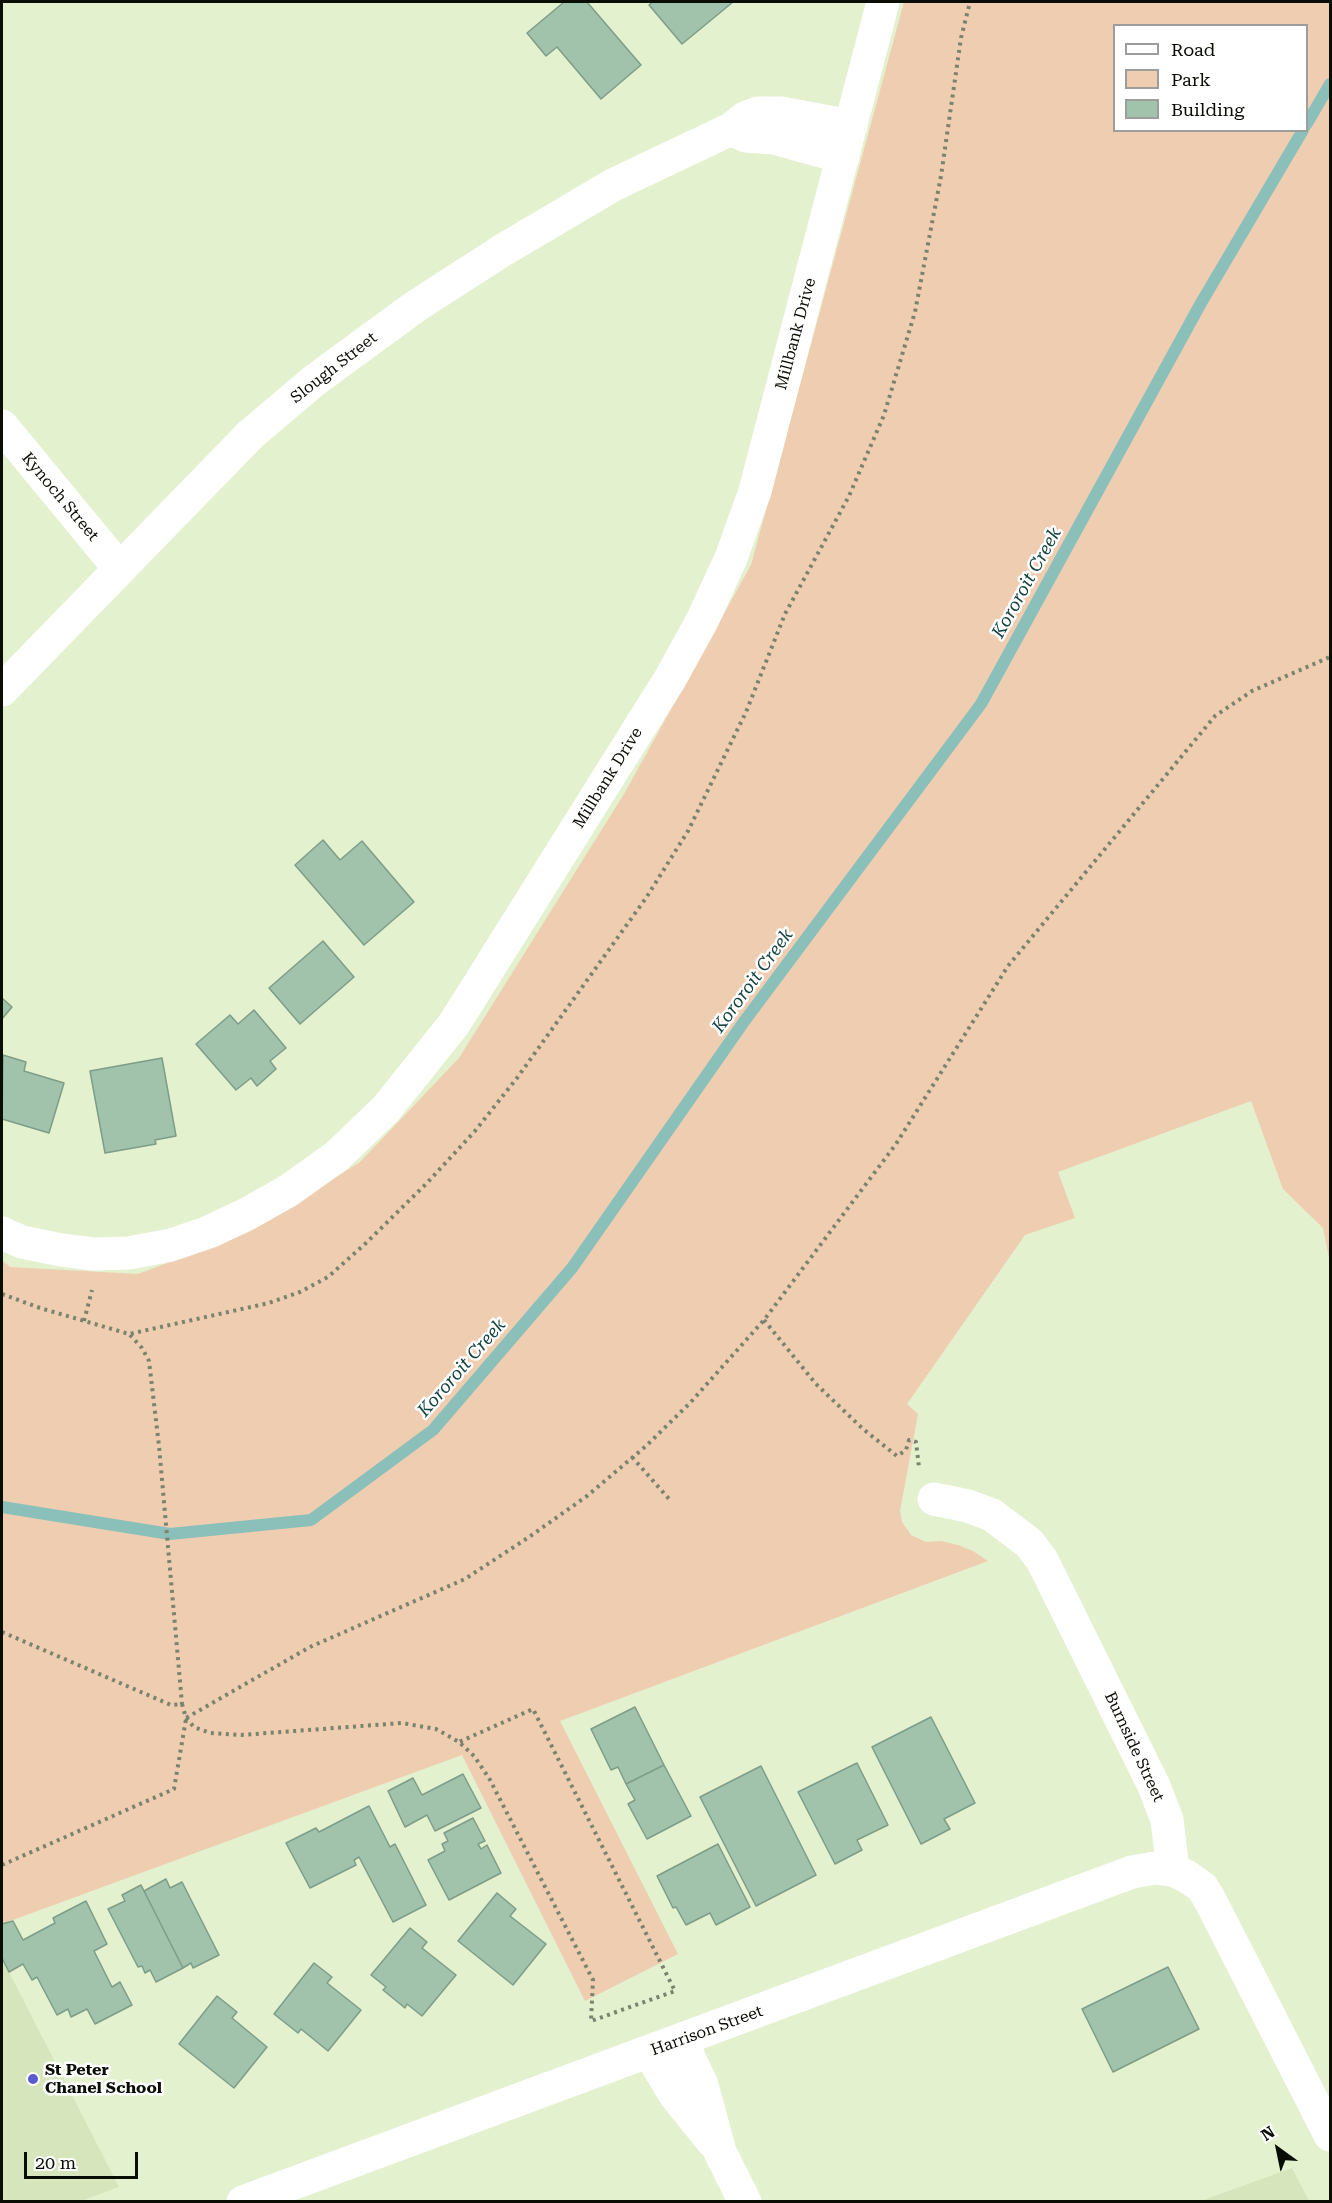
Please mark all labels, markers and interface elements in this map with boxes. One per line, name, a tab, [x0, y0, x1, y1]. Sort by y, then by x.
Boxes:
legend	[1113, 24, 1308, 132]
text: Road	[1171, 39, 1215, 60]
text: Park	[1171, 69, 1211, 90]
text: Building	[1171, 99, 1245, 120]
street label: Millbank Drive	[772, 276, 820, 392]
street label: Slough Street	[287, 328, 381, 408]
street label: Kynoch Street	[17, 449, 103, 545]
water label: Kororoit Creek	[988, 524, 1066, 642]
street label: Millbank Drive	[569, 724, 647, 832]
water label: Kororoit Creek	[708, 925, 798, 1037]
water label: Kororoit Creek	[414, 1315, 510, 1421]
street label: Burnside Street	[1100, 1689, 1168, 1805]
street label: Harrison Street	[648, 2002, 766, 2060]
place label: St Peter Chanel School	[45, 2060, 162, 2098]
marker: St Peter Chanel School	[26, 2072, 40, 2086]
north arrow	[1248, 2119, 1308, 2179]
text: N	[1258, 2122, 1278, 2145]
scale bar	[27, 2140, 141, 2178]
text: 20 m	[35, 2152, 76, 2173]

